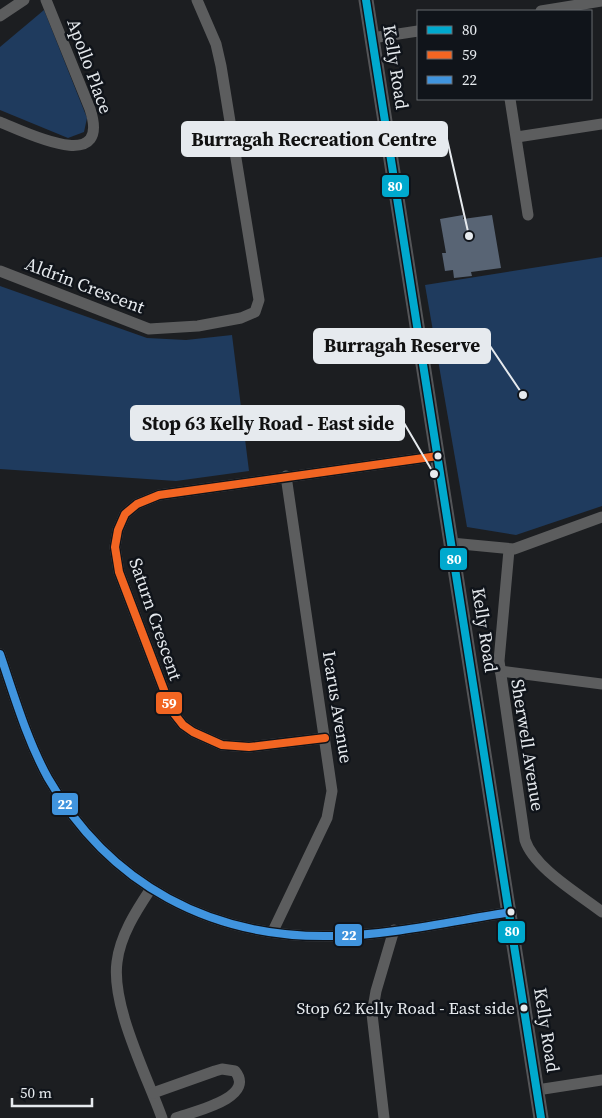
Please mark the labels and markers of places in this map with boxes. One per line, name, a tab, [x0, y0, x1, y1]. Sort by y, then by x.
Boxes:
callout: Burragah Recreation Centre	[182, 122, 447, 156]
callout: Burragah Reserve	[314, 329, 490, 363]
callout: Stop 63 Kelly Road - East side	[131, 406, 404, 440]
unlabelled marker	[433, 451, 443, 461]
unlabelled marker	[506, 907, 516, 917]
place label: Stop 62 Kelly Road - East side	[297, 996, 515, 1020]
marker: Stop 62 Kelly Road - East side	[519, 1003, 529, 1013]

